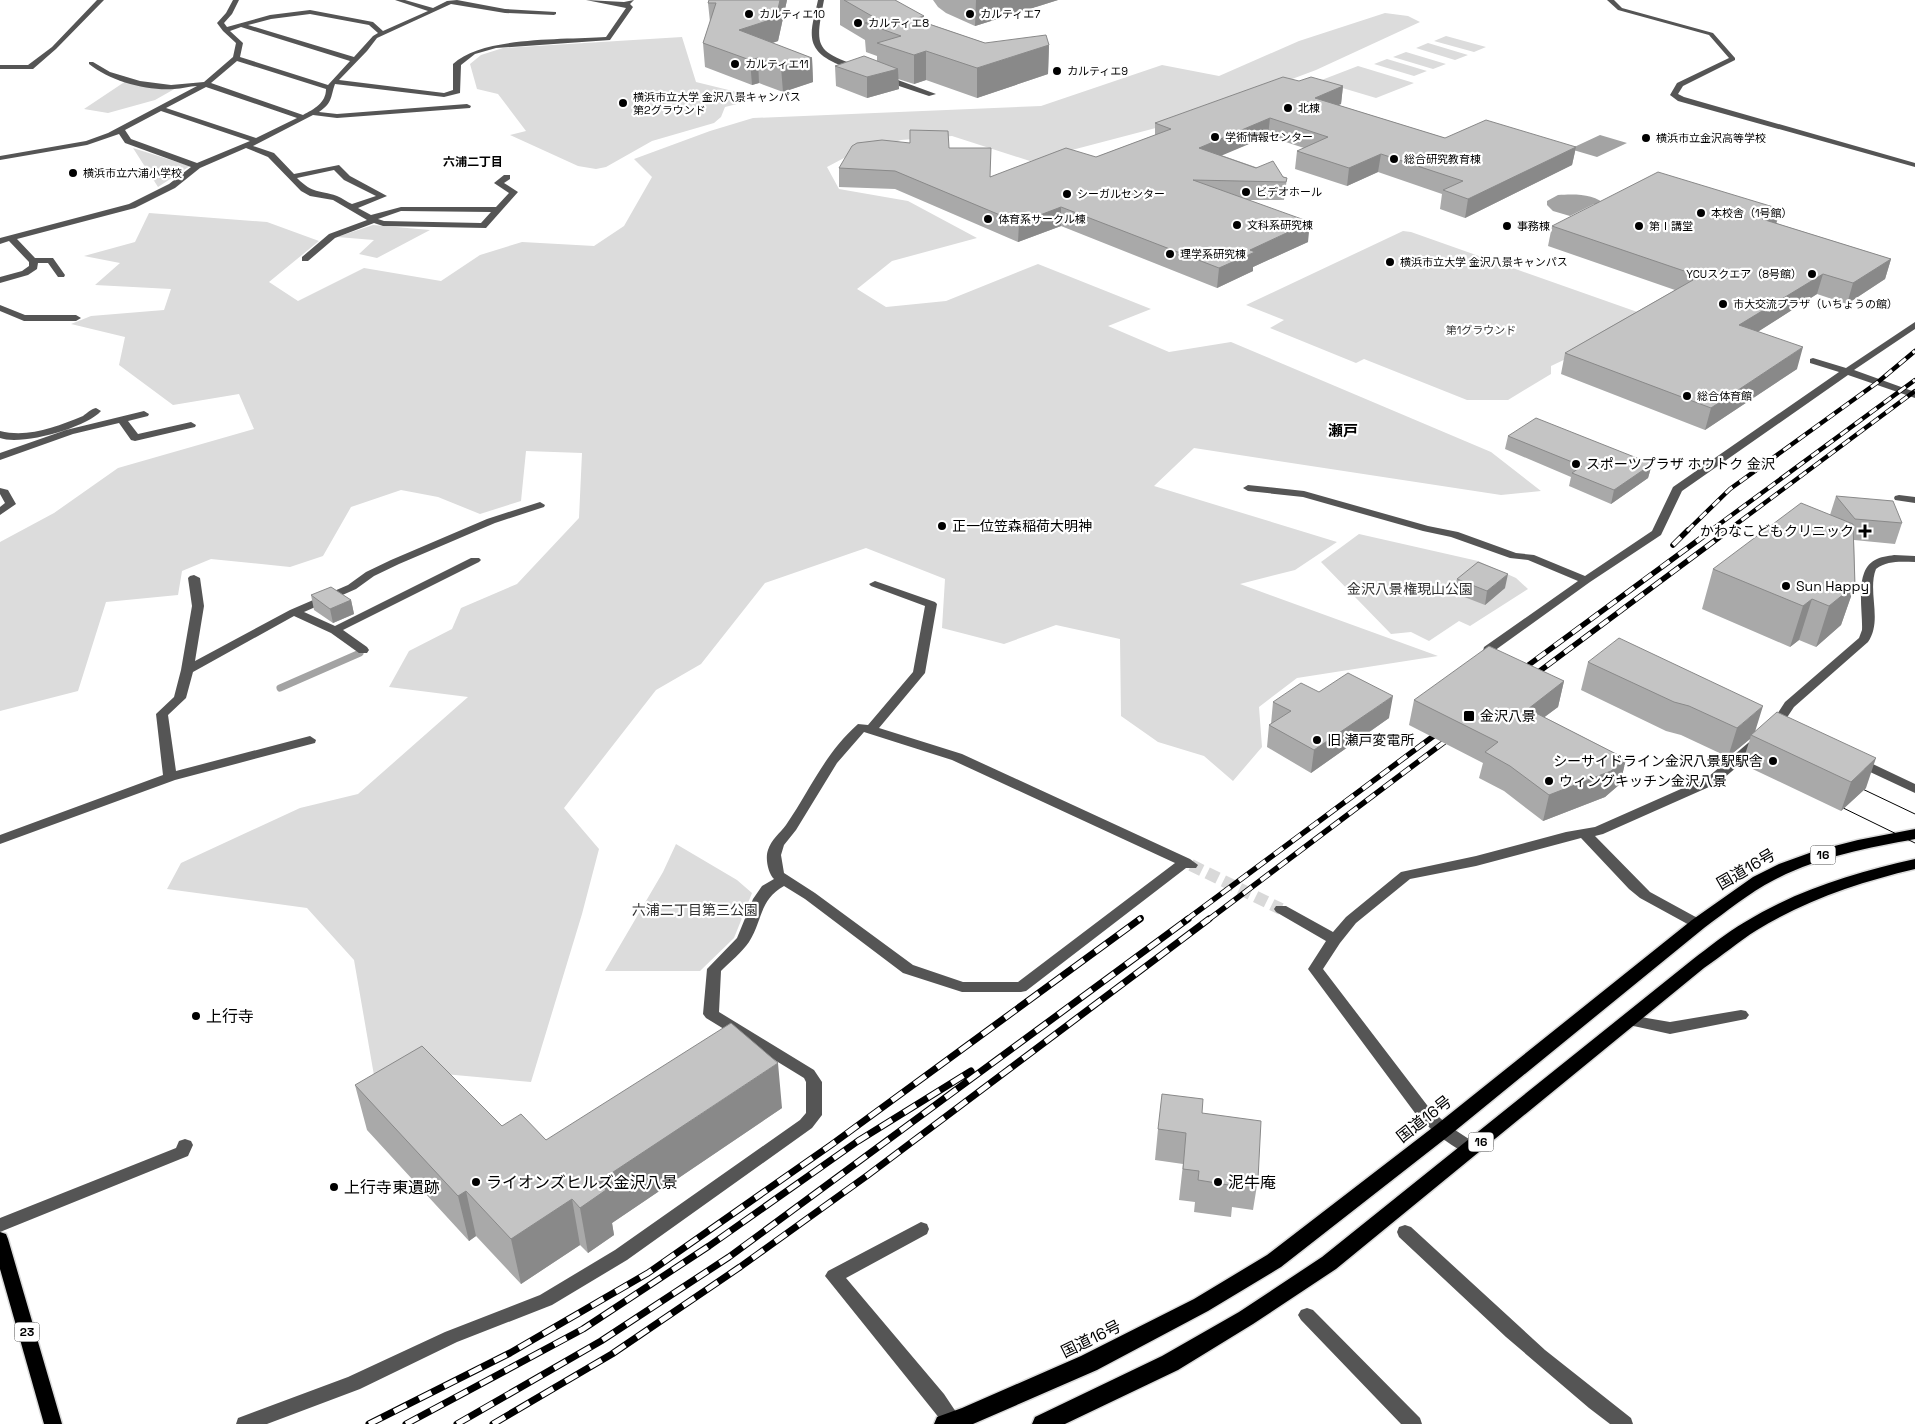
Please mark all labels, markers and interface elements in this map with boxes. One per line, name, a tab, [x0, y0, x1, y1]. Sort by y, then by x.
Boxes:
place label: カルティエ10	[759, 7, 825, 21]
place label: カルティエ7	[980, 7, 1041, 21]
marker: カルティエ10	[743, 8, 755, 20]
marker: カルティエ7	[964, 8, 976, 20]
place label: カルティエ8	[868, 16, 929, 30]
marker: カルティエ8	[852, 17, 864, 29]
place label: カルティエ11	[745, 57, 809, 71]
marker: カルティエ11	[729, 58, 741, 70]
place label: カルティエ9	[1067, 64, 1128, 78]
marker: カルティエ9	[1051, 65, 1063, 77]
place label: 横浜市立大学 金沢八景キャンパス 第2グラウンド	[633, 90, 801, 117]
marker: 横浜市立大学 金沢八景キャンパス 第2グラウンド	[617, 97, 629, 109]
place label: 北棟	[1298, 101, 1320, 115]
marker: 北棟	[1282, 102, 1294, 114]
place label: 学術情報センター	[1225, 130, 1313, 144]
marker: 学術情報センター	[1209, 131, 1221, 143]
place label: 横浜市立金沢高等学校	[1656, 131, 1766, 145]
marker: 横浜市立金沢高等学校	[1640, 132, 1652, 144]
place label: 総合研究教育棟	[1404, 152, 1481, 166]
marker: 総合研究教育棟	[1388, 153, 1400, 165]
district label: 六浦二丁目	[443, 154, 503, 170]
place label: 横浜市立六浦小学校	[83, 166, 182, 180]
marker: 横浜市立六浦小学校	[67, 167, 79, 179]
place label: ビデオホール	[1256, 185, 1322, 199]
marker: ビデオホール	[1240, 186, 1252, 198]
place label: シーガルセンター	[1077, 187, 1165, 201]
marker: シーガルセンター	[1061, 188, 1073, 200]
place label: 本校舎（1号館）	[1711, 206, 1793, 220]
marker: 本校舎（1号館）	[1695, 207, 1707, 219]
place label: 体育系サークル棟	[998, 212, 1086, 226]
marker: 体育系サークル棟	[982, 213, 994, 225]
place label: 文科系研究棟	[1247, 218, 1313, 232]
marker: 文科系研究棟	[1231, 219, 1243, 231]
place label: 事務棟	[1517, 219, 1550, 233]
place label: 第Ⅰ講堂	[1649, 219, 1693, 233]
marker: 事務棟	[1501, 220, 1513, 232]
marker: 第Ⅰ講堂	[1633, 220, 1645, 232]
place label: 理学系研究棟	[1180, 247, 1246, 261]
marker: 理学系研究棟	[1164, 248, 1176, 260]
place label: 横浜市立大学 金沢八景キャンパス	[1400, 255, 1568, 269]
marker: 横浜市立大学 金沢八景キャンパス	[1384, 256, 1396, 268]
place label: YCUスクエア（8号館）	[1686, 267, 1802, 281]
marker: YCUスクエア（8号館）	[1806, 268, 1818, 280]
place label: 市大交流プラザ（いちょうの館）	[1733, 297, 1898, 311]
marker: 市大交流プラザ（いちょうの館）	[1717, 298, 1729, 310]
park label: 第1グラウンド	[1446, 323, 1516, 337]
place label: 総合体育館	[1697, 389, 1752, 403]
marker: 総合体育館	[1681, 390, 1693, 402]
district label: 瀬戸	[1328, 421, 1358, 440]
place label: スポーツプラザ ホウトク 金沢	[1586, 455, 1775, 473]
marker: スポーツプラザ ホウトク 金沢	[1570, 458, 1582, 470]
place label: 正一位笠森稲荷大明神	[952, 517, 1092, 535]
marker: 正一位笠森稲荷大明神	[936, 520, 948, 532]
place label: かわなこどもクリニック	[1700, 522, 1854, 540]
marker: かわなこどもクリニック	[1858, 524, 1872, 538]
place label: Sun Happy	[1796, 577, 1869, 595]
park label: 金沢八景権現山公園	[1347, 580, 1473, 598]
marker: Sun Happy	[1780, 580, 1792, 592]
place label: 金沢八景	[1480, 707, 1536, 725]
marker: 金沢八景	[1462, 709, 1476, 723]
place label: 旧 瀬戸変電所	[1327, 731, 1415, 749]
marker: 旧 瀬戸変電所	[1311, 734, 1323, 746]
place label: シーサイドライン金沢八景駅駅舎	[1553, 752, 1763, 770]
marker: シーサイドライン金沢八景駅駅舎	[1767, 755, 1779, 767]
place label: ウィングキッチン金沢八景	[1559, 772, 1727, 790]
marker: ウィングキッチン金沢八景	[1543, 775, 1555, 787]
street label: 国道16号	[1713, 844, 1779, 894]
road number: 16	[1810, 846, 1836, 864]
park label: 六浦二丁目第三公園	[632, 901, 758, 919]
place label: 上行寺	[206, 1006, 254, 1027]
marker: 上行寺	[190, 1010, 202, 1022]
street label: 国道16号	[1392, 1091, 1456, 1147]
road number: 16	[1468, 1132, 1494, 1152]
place label: ライオンズヒルズ金沢八景	[486, 1172, 678, 1193]
place label: 泥牛庵	[1228, 1172, 1276, 1193]
marker: ライオンズヒルズ金沢八景	[470, 1176, 482, 1188]
marker: 泥牛庵	[1212, 1176, 1224, 1188]
place label: 上行寺東遺跡	[344, 1177, 440, 1198]
marker: 上行寺東遺跡	[328, 1181, 340, 1193]
street label: 国道16号	[1057, 1315, 1125, 1363]
road number: 23	[15, 1322, 40, 1341]

